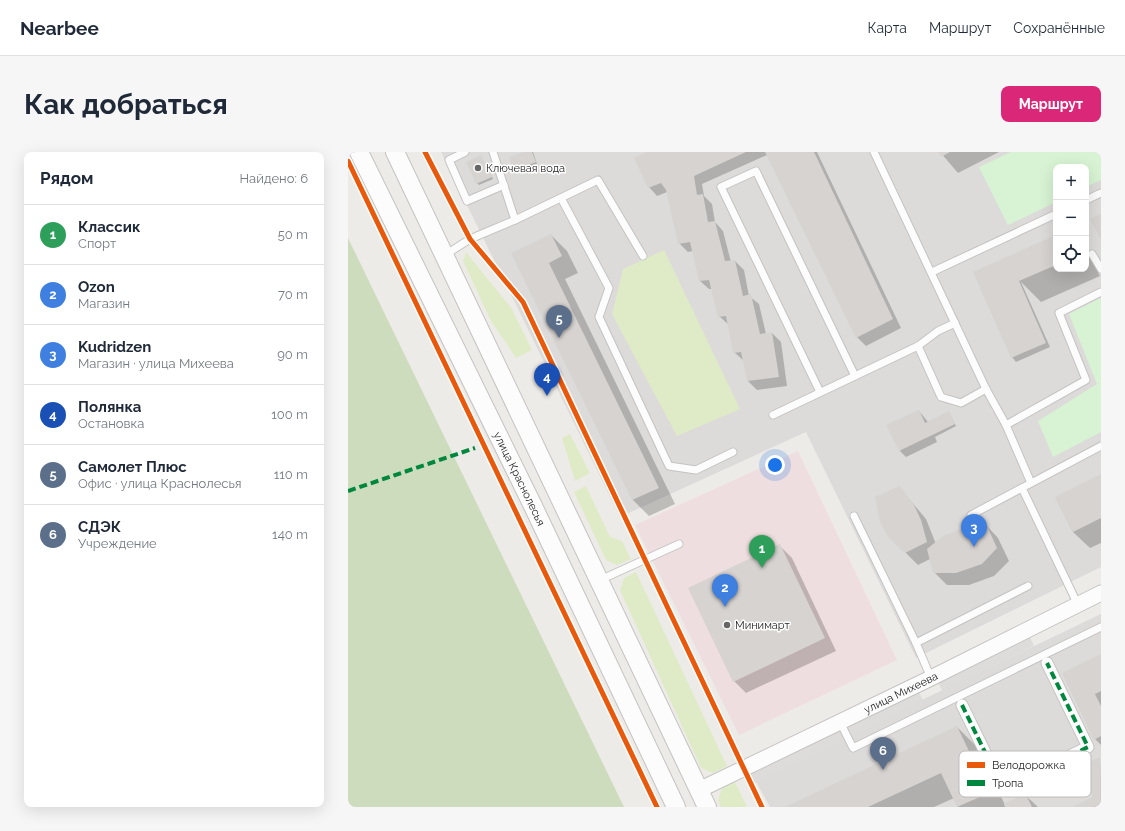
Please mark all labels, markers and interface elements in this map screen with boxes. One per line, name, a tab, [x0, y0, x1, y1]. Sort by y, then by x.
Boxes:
text: Nearbee	[20, 17, 99, 39]
text: Карта	[868, 20, 907, 36]
text: Маршрут	[929, 20, 991, 36]
text: Сохранённые	[1013, 20, 1105, 36]
button: Маршрут	[1001, 86, 1101, 122]
text: Как добраться	[24, 88, 228, 121]
place label: Ключевая вода	[486, 162, 565, 175]
marker: Ключевая вода	[473, 163, 483, 173]
map controls	[1053, 164, 1089, 272]
button: +	[1053, 164, 1089, 200]
text: Рядом	[40, 168, 93, 188]
text: Найдено: 6	[240, 171, 308, 186]
button: −	[1053, 200, 1089, 236]
text: Классик	[78, 218, 140, 236]
text: 1	[50, 227, 56, 242]
text: 50 m	[278, 227, 308, 242]
text: Спорт	[78, 236, 116, 251]
button: locate	[1053, 236, 1089, 272]
text: Ozon	[78, 278, 115, 296]
text: 2	[49, 287, 57, 302]
text: 70 m	[278, 287, 308, 302]
text: Магазин	[78, 296, 130, 311]
pin: 5	[546, 305, 572, 338]
text: Kudridzen	[78, 338, 151, 356]
text: 3	[49, 347, 57, 362]
text: 90 m	[277, 347, 308, 362]
text: Магазин · улица Михеева	[78, 356, 234, 371]
pin: 4	[534, 363, 560, 396]
text: Полянка	[78, 398, 141, 416]
text: 4	[49, 407, 57, 422]
text: 100 m	[271, 407, 308, 422]
text: Остановка	[78, 416, 144, 431]
street label: улица Краснолесья	[491, 430, 547, 528]
your location	[765, 455, 785, 475]
text: Самолет Плюс	[78, 458, 187, 476]
text: 5	[49, 467, 57, 482]
text: 110 m	[274, 467, 308, 482]
text: Офис · улица Краснолесья	[78, 476, 242, 491]
pin: 3	[961, 514, 987, 547]
text: СДЭК	[78, 518, 121, 536]
text: 6	[49, 527, 57, 542]
text: 140 m	[272, 527, 308, 542]
pin: 1	[749, 535, 775, 568]
text: Учреждение	[78, 536, 157, 551]
pin: 2	[712, 574, 738, 607]
place label: Минимарт	[735, 619, 791, 632]
marker: Минимарт	[722, 620, 732, 630]
street label: улица Михеева	[862, 670, 940, 716]
pin: 6	[870, 737, 896, 770]
legend	[959, 751, 1091, 797]
text: Велодорожка	[992, 759, 1065, 772]
text: Тропа	[992, 777, 1023, 790]

